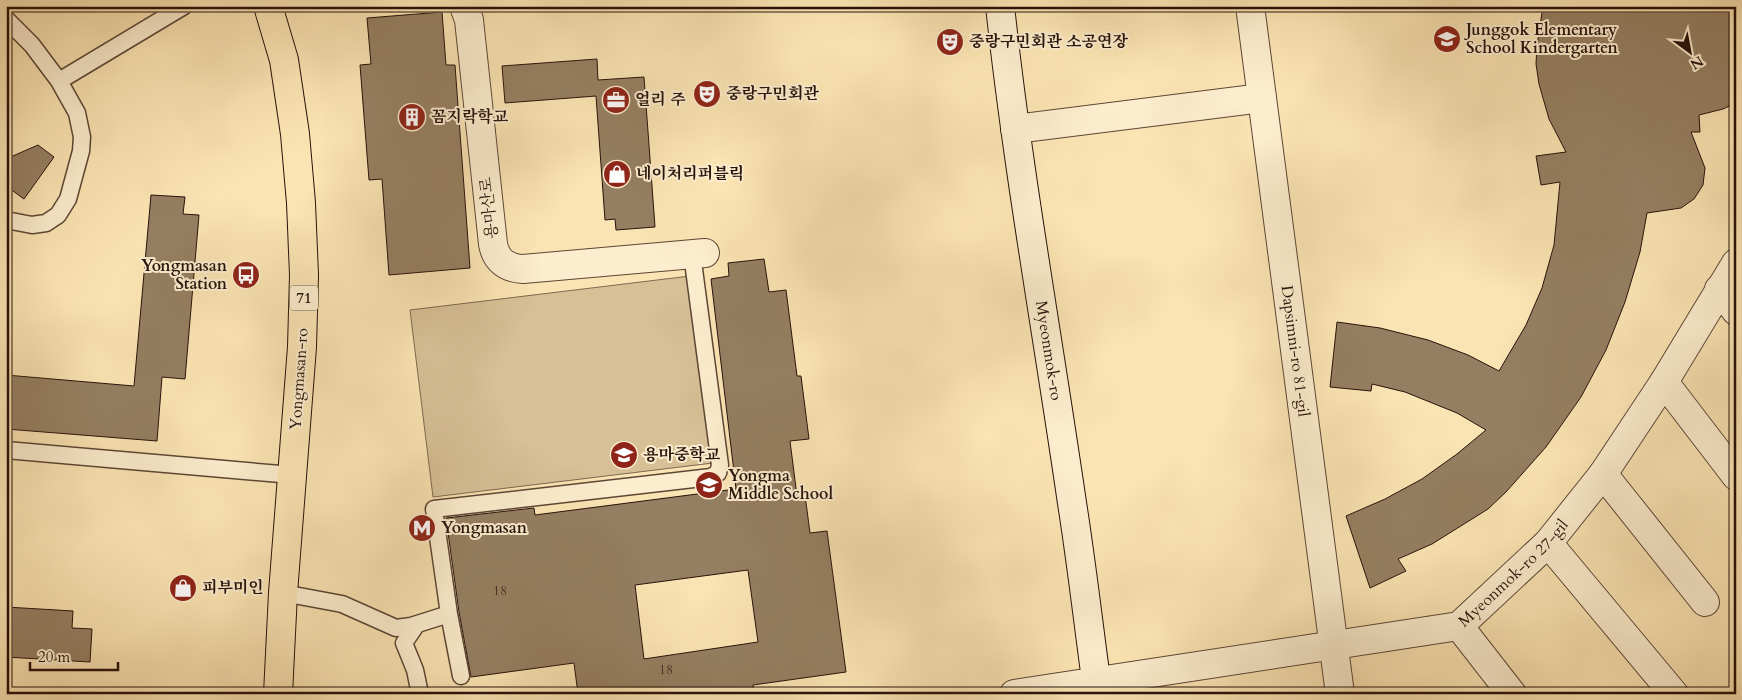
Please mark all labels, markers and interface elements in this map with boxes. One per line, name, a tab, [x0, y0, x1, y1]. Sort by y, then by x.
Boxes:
place label: Junggok Elementary School Kindergarten	[1464, 19, 1618, 59]
school or university icon: Junggok Elementary School Kindergarten	[1432, 24, 1462, 54]
theatre icon: 중랑구민회관 소공연장	[935, 27, 965, 57]
north arrow	[1664, 28, 1714, 78]
place label: 중랑구민회관 소공연장	[969, 31, 1128, 53]
text: N	[1686, 51, 1707, 74]
theatre icon: 중랑구민회관	[692, 79, 722, 109]
place label: 중랑구민회관	[726, 83, 819, 105]
office icon: 얼리 주	[601, 85, 631, 115]
place label: 얼리 주	[635, 89, 686, 111]
building icon: 꼼지락학교	[397, 102, 427, 132]
place label: 꼼지락학교	[431, 106, 509, 128]
shop icon: 네이처리퍼블릭	[602, 159, 632, 189]
place label: 네이처리퍼블릭	[636, 163, 744, 185]
street label: 용마산로	[475, 176, 503, 240]
place label: Yongmasan Station	[141, 255, 228, 295]
bus stop icon: Yongmasan Station	[231, 260, 261, 290]
street label: Dapsimni-ro 81-gil	[1276, 284, 1315, 418]
road number: 71	[290, 286, 318, 310]
street label: Myeonmok-ro	[1030, 299, 1067, 402]
street label: Yongmasan-ro	[284, 327, 314, 431]
school or university icon: 용마중학교	[609, 440, 639, 470]
place label: 용마중학교	[643, 444, 721, 466]
place label: Yongma Middle School	[728, 465, 833, 505]
school or university icon: Yongma Middle School	[694, 470, 724, 500]
metro station icon: Yongmasan	[407, 513, 437, 543]
street label: Myeonmok-ro 27-gil	[1453, 515, 1574, 632]
place label: Yongmasan	[441, 517, 528, 539]
shop icon: 피부미인	[168, 573, 198, 603]
place label: 피부미인	[202, 577, 264, 599]
house number: 18	[493, 581, 507, 600]
scale bar	[30, 640, 118, 672]
text: 20 m	[38, 647, 70, 667]
house number: 18	[659, 660, 673, 679]

